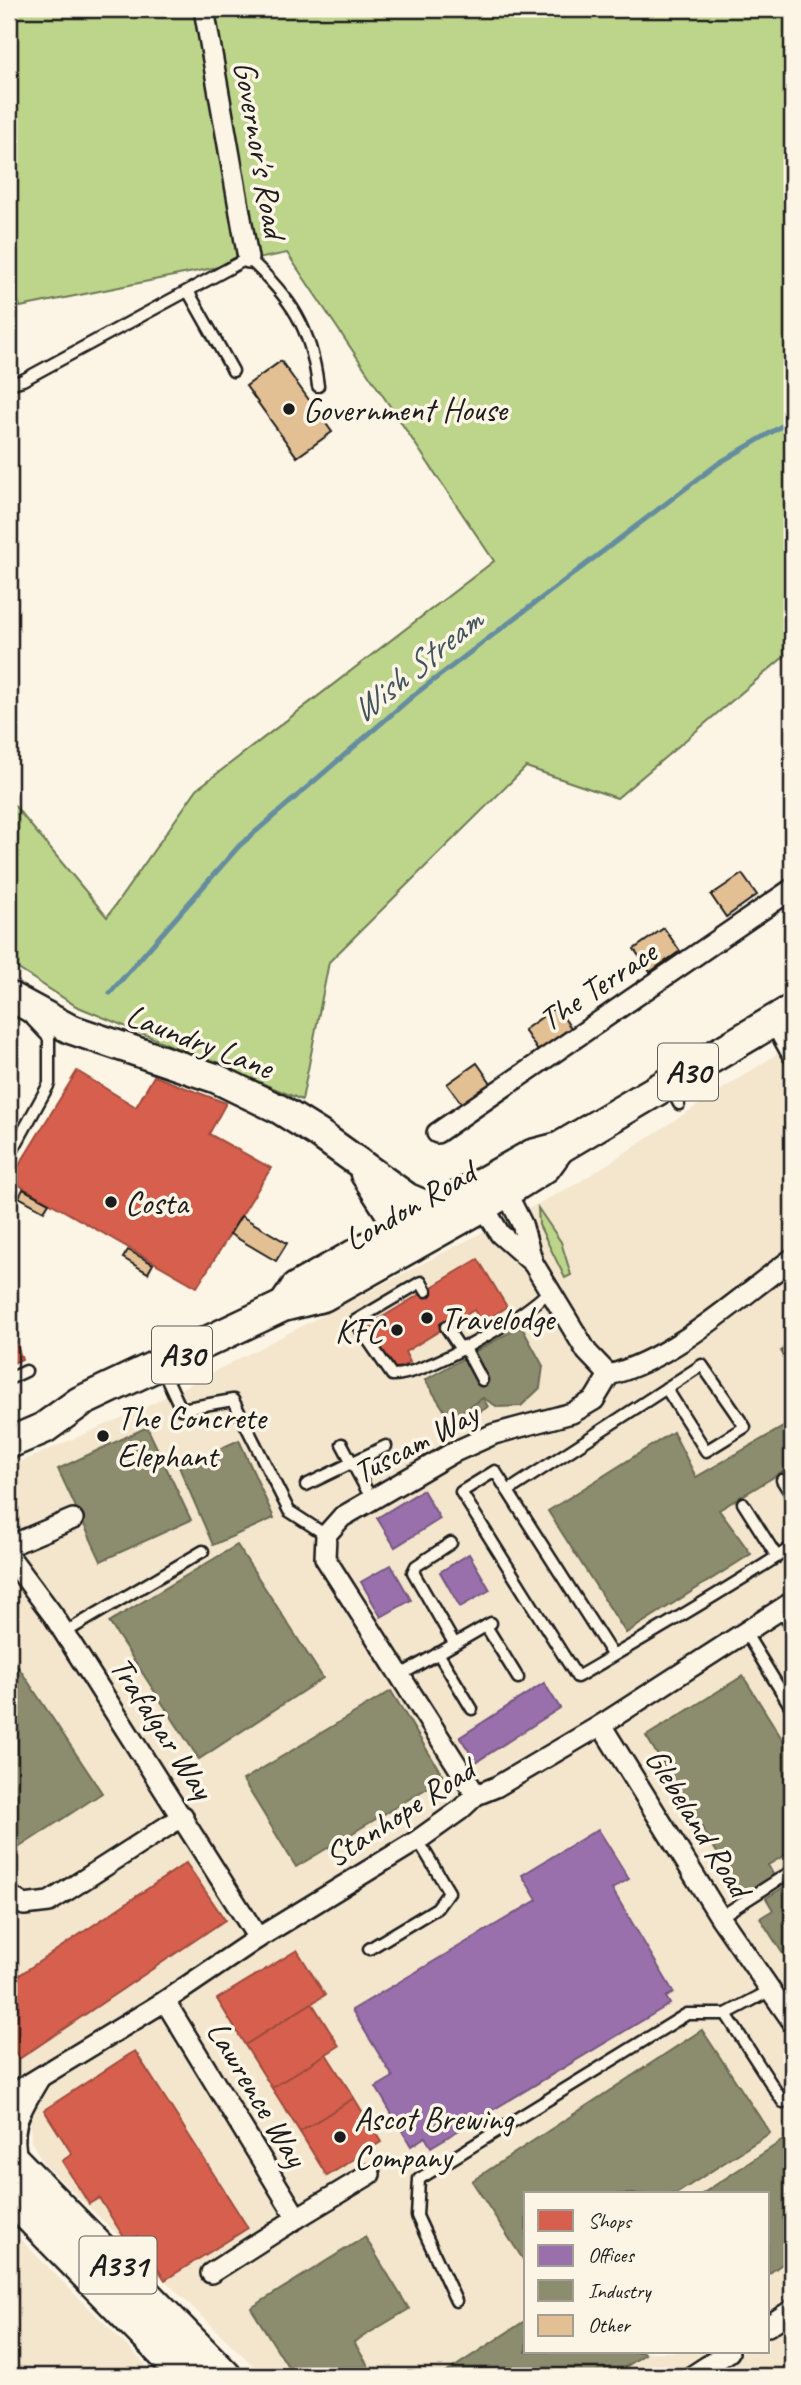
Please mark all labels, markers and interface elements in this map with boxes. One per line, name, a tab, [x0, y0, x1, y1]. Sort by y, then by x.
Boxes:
street label: Governor's Road	[224, 58, 297, 245]
place label: Government House	[303, 389, 509, 431]
marker: Government House	[281, 401, 297, 417]
water label: Wish Stream	[341, 596, 494, 732]
street label: The Terrace	[531, 930, 666, 1041]
street label: Laundry Lane	[120, 994, 281, 1089]
road number: A30	[658, 1044, 718, 1100]
street label: London Road	[336, 1149, 487, 1260]
place label: Costa	[125, 1182, 189, 1224]
marker: Costa	[103, 1194, 119, 1210]
place label: Travelodge	[441, 1298, 556, 1340]
place label: KFC	[335, 1310, 387, 1352]
marker: Travelodge	[419, 1310, 435, 1326]
marker: KFC	[389, 1322, 405, 1338]
road number: A30	[152, 1326, 212, 1384]
street label: Tuscam Way	[346, 1391, 488, 1493]
place label: The Concrete Elephant	[117, 1397, 268, 1477]
marker: The Concrete Elephant	[95, 1428, 111, 1444]
street label: Trafalgar Way	[101, 1648, 225, 1809]
street label: Glebeland Road	[636, 1740, 763, 1909]
street label: Stanhope Road	[317, 1746, 486, 1877]
street label: Lawrence Way	[197, 2013, 318, 2176]
place label: Ascot Brewing Company	[354, 2098, 514, 2178]
marker: Ascot Brewing Company	[332, 2129, 348, 2145]
legend	[524, 2192, 770, 2354]
text: Shops	[588, 2208, 633, 2234]
road number: A331	[80, 2236, 156, 2294]
text: Offices	[588, 2242, 635, 2268]
text: Industry	[588, 2278, 652, 2304]
text: Other	[588, 2312, 631, 2338]

